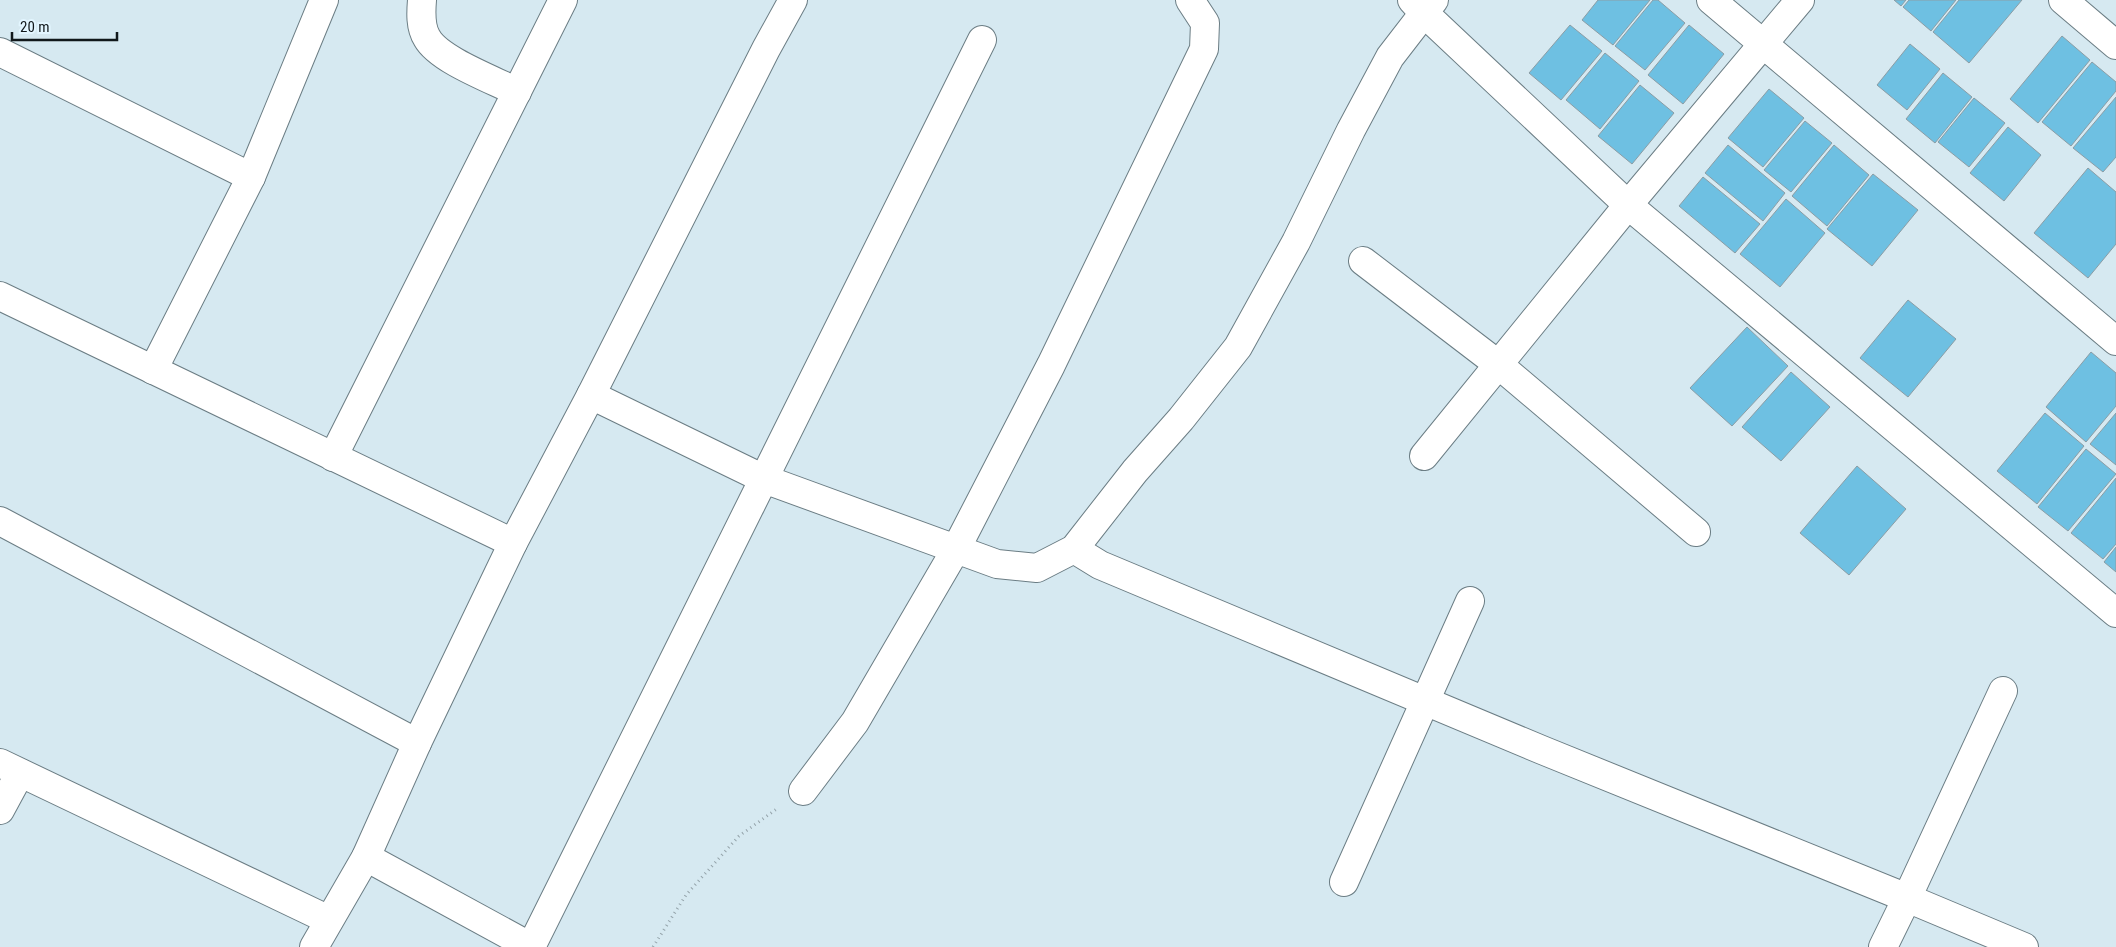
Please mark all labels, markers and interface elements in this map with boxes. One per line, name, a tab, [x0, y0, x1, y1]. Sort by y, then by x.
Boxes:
scale bar	[12, 10, 118, 42]
text: 20 m	[20, 18, 50, 36]

